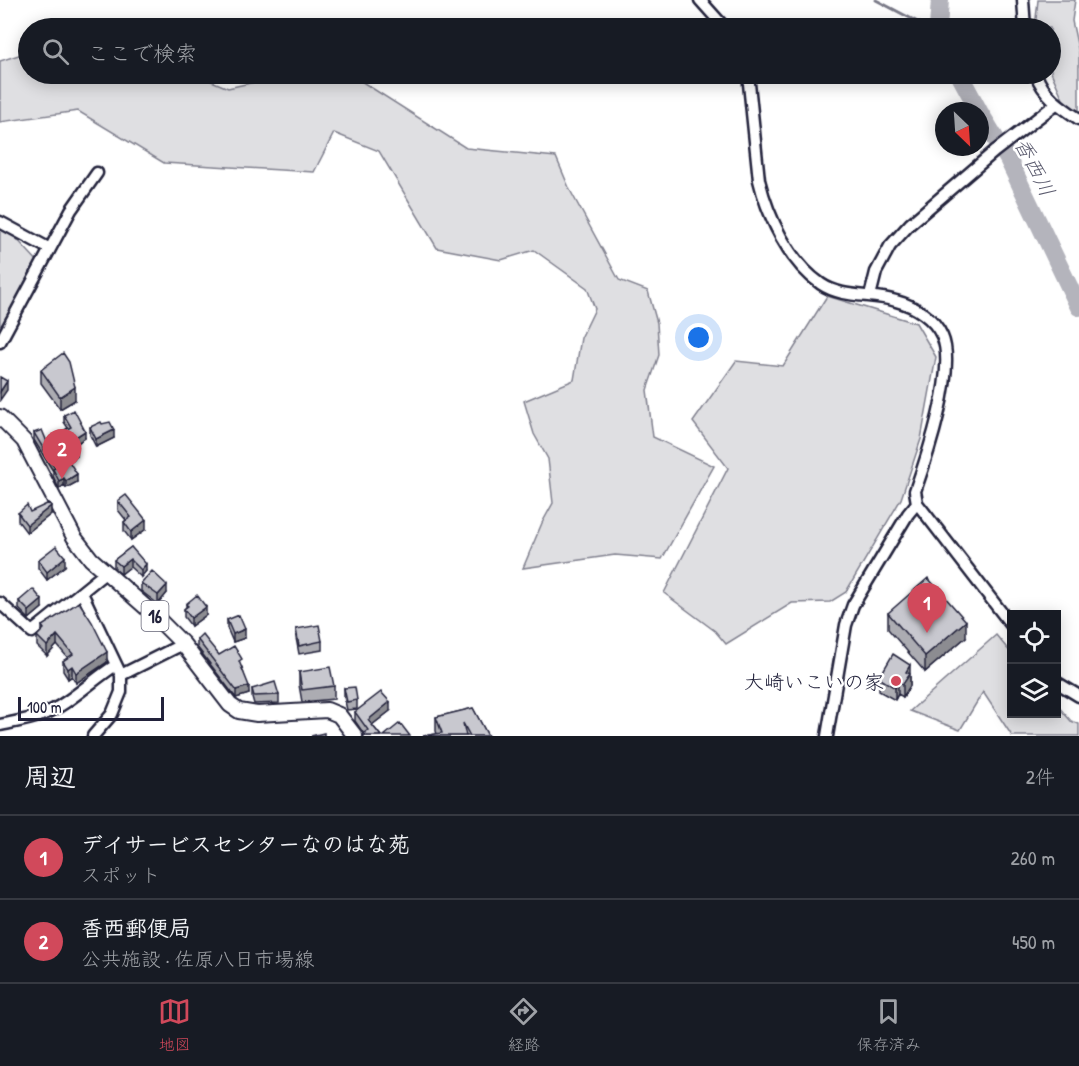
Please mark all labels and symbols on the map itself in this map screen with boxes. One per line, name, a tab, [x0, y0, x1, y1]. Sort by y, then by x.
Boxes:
north arrow	[935, 102, 989, 156]
water label: 香西川	[1008, 132, 1062, 202]
your location	[684, 323, 713, 352]
pin: 2	[42, 430, 82, 479]
pin: 1	[908, 584, 946, 633]
road number: 16	[142, 601, 168, 631]
place label: 大崎いこいの家	[744, 668, 884, 695]
marker: 大崎いこいの家	[889, 674, 903, 688]
scale bar	[18, 694, 164, 722]

